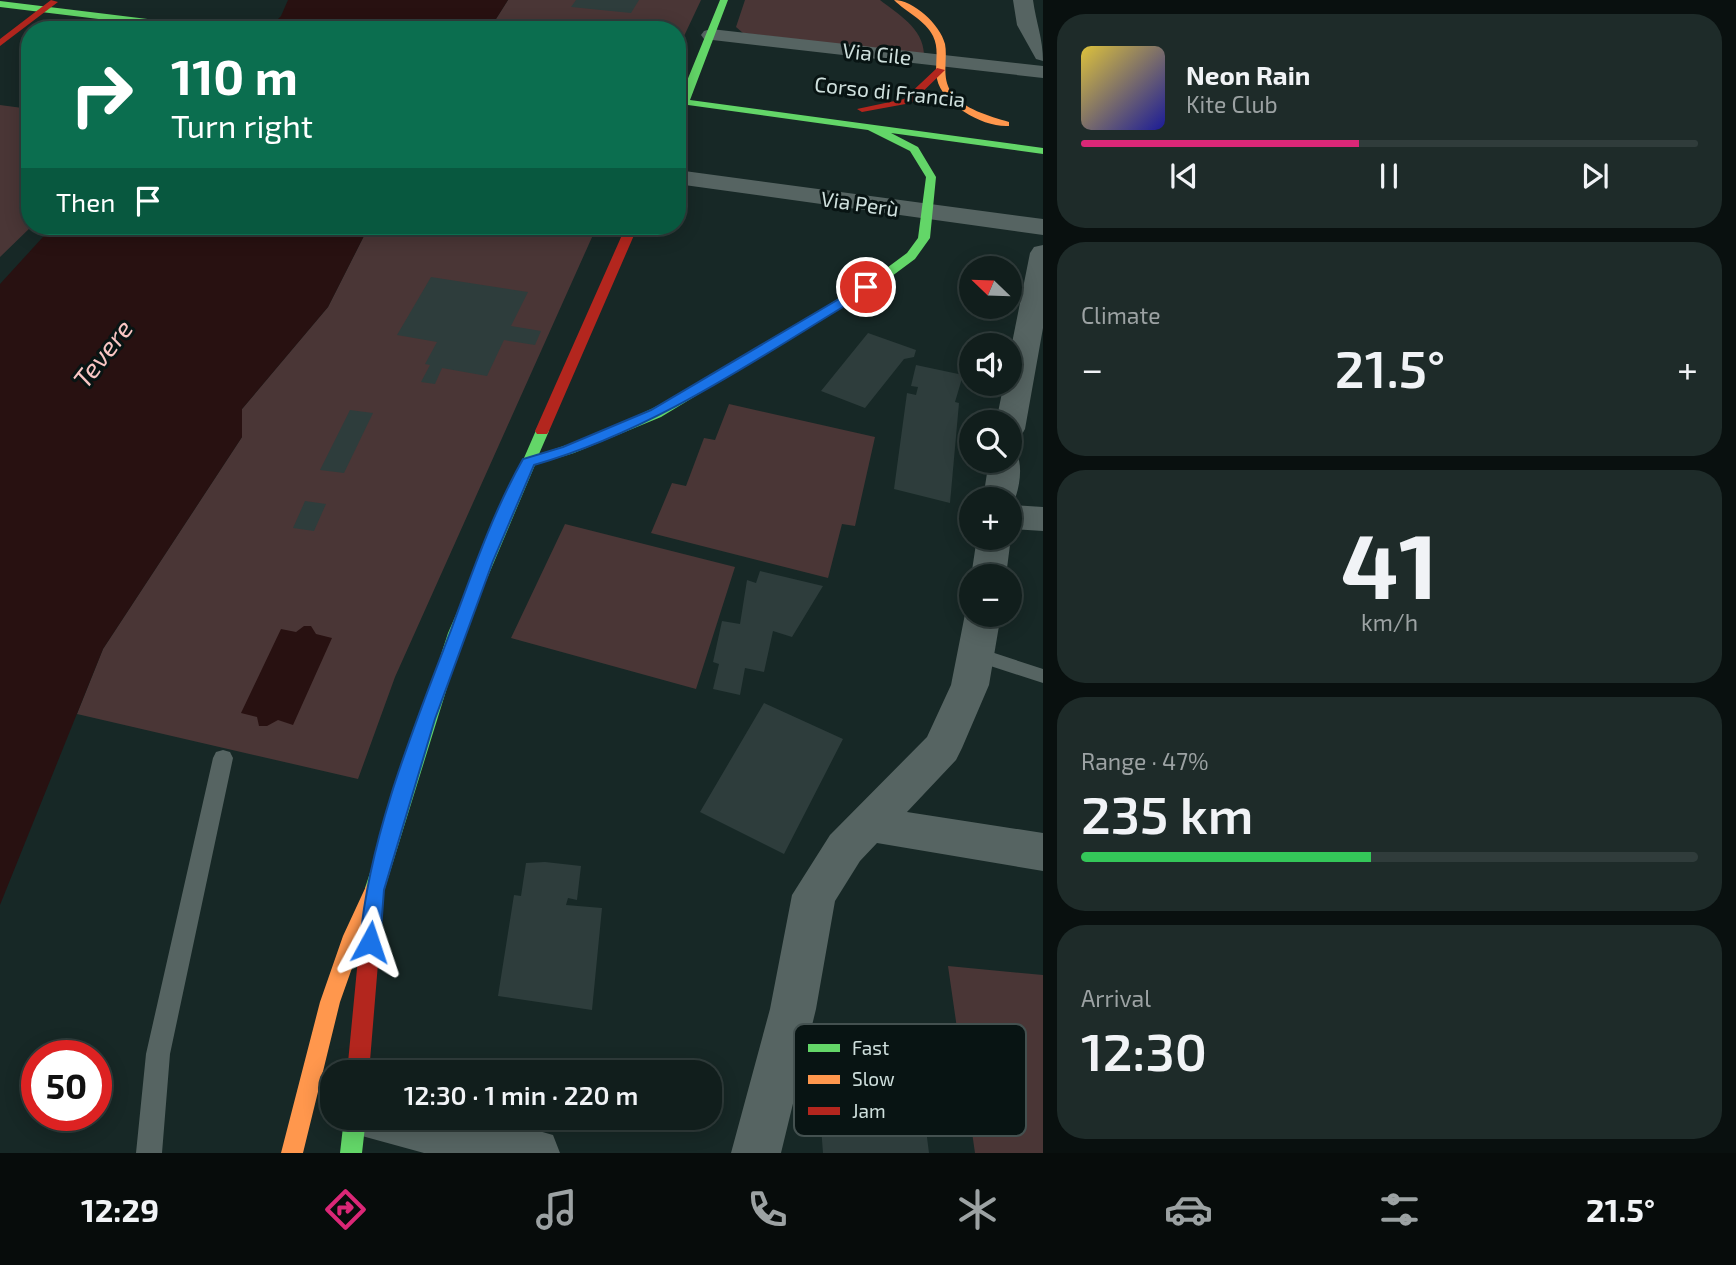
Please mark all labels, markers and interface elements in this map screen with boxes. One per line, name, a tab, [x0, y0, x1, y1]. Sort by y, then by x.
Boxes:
street label: Via Cile	[841, 37, 913, 69]
text: 110 m	[171, 46, 298, 105]
icon: right	[56, 49, 147, 140]
text: Neon Rain	[1186, 59, 1310, 90]
street label: Corso di Francia	[813, 71, 967, 111]
text: Kite Club	[1186, 90, 1278, 118]
text: Turn right	[171, 106, 313, 144]
icon: previous	[1165, 157, 1203, 195]
icon: pause	[1370, 157, 1408, 195]
icon: next	[1576, 157, 1614, 195]
icon: arrive	[129, 182, 167, 220]
street label: Via Perù	[820, 185, 900, 221]
text: Then	[56, 186, 115, 217]
north arrow	[959, 256, 1022, 318]
map controls	[959, 256, 1022, 627]
pin	[836, 257, 896, 317]
icon: arrive	[847, 268, 885, 306]
text: Climate	[1081, 301, 1161, 329]
water label: Tevere	[66, 313, 138, 393]
button: sound	[959, 333, 1022, 396]
text: 21.5°	[1335, 336, 1445, 398]
text: −	[1081, 345, 1103, 391]
text: +	[1677, 345, 1698, 391]
button: search	[959, 410, 1022, 473]
button: +	[959, 487, 1022, 550]
text: 41	[1341, 508, 1438, 617]
button: −	[959, 564, 1022, 627]
text: km/h	[1361, 608, 1418, 636]
text: Range · 47%	[1081, 747, 1208, 775]
text: 235 km	[1081, 782, 1253, 844]
position arrow	[333, 905, 407, 979]
text: Arrival	[1081, 984, 1151, 1012]
text: 12:30	[1081, 1019, 1207, 1081]
legend	[794, 1024, 1026, 1136]
text: Fast	[852, 1036, 889, 1059]
speed limit sign: 50	[21, 1040, 112, 1131]
text: Slow	[852, 1067, 895, 1090]
text: 12:30 · 1 min · 220 m	[404, 1079, 638, 1110]
text: Jam	[852, 1099, 886, 1122]
icon: directions	[321, 1185, 370, 1234]
icon: music	[532, 1185, 581, 1234]
icon: phone	[743, 1185, 792, 1234]
icon: climate	[953, 1185, 1002, 1234]
icon: car	[1164, 1185, 1213, 1234]
icon: filters	[1375, 1185, 1424, 1234]
text: 12:29	[81, 1190, 159, 1228]
text: 21.5°	[1586, 1190, 1655, 1228]

